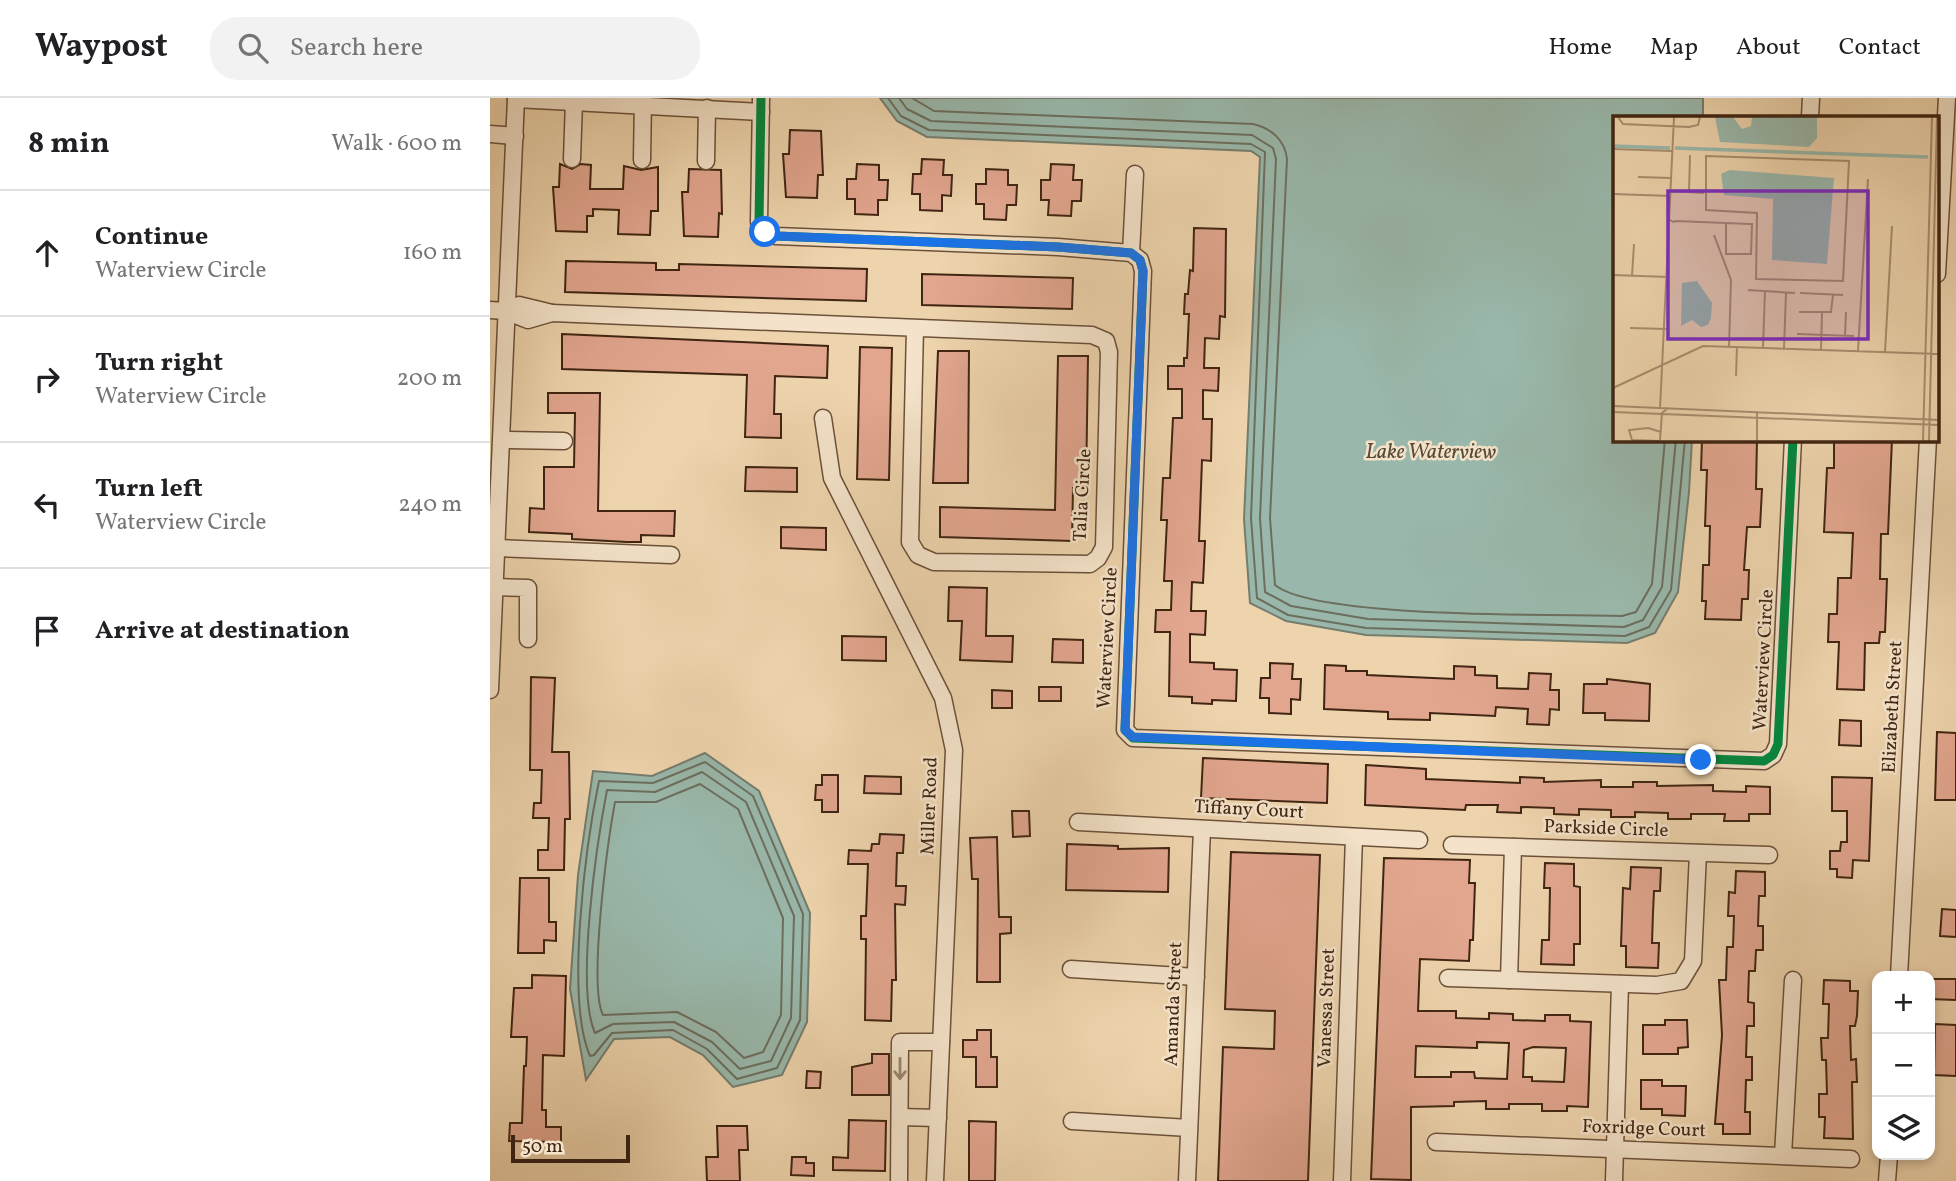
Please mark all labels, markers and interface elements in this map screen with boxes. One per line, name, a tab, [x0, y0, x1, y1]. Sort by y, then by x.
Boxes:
search box	[210, 17, 700, 80]
text: Waypost	[35, 25, 168, 71]
icon: search	[234, 29, 272, 67]
text: Search here	[290, 30, 423, 66]
text: Home	[1548, 31, 1612, 65]
text: Map	[1650, 31, 1698, 65]
text: About	[1736, 31, 1801, 65]
text: Contact	[1839, 31, 1921, 65]
inset map	[1613, 116, 1938, 441]
text: 8 min	[28, 123, 110, 165]
text: Walk · 600 m	[331, 128, 462, 160]
route start	[749, 216, 780, 247]
text: Continue	[95, 219, 208, 255]
icon: ahead	[28, 234, 66, 272]
text: 160 m	[403, 237, 462, 269]
text: Waterview Circle	[95, 255, 266, 287]
text: Turn right	[95, 345, 223, 381]
icon: right	[28, 360, 66, 398]
text: 200 m	[397, 363, 462, 395]
text: Waterview Circle	[95, 381, 266, 413]
water label: Lake Waterview	[1366, 438, 1496, 467]
street label: Talia Circle	[1068, 448, 1098, 542]
text: Turn left	[95, 471, 203, 507]
icon: left	[28, 486, 66, 524]
text: 240 m	[398, 489, 462, 521]
text: Waterview Circle	[95, 507, 266, 539]
street label: Waterview Circle	[1091, 567, 1125, 709]
street label: Waterview Circle	[1747, 589, 1781, 731]
icon: arrive	[28, 612, 66, 650]
text: Arrive at destination	[95, 613, 350, 649]
street label: Elizabeth Street	[1877, 640, 1909, 774]
route end	[1685, 744, 1716, 775]
street label: Miller Road	[915, 756, 945, 856]
street label: Tiffany Court	[1193, 794, 1305, 826]
street label: Parkside Circle	[1543, 814, 1669, 844]
street label: Amanda Street	[1159, 941, 1189, 1067]
street label: Vanessa Street	[1312, 947, 1342, 1069]
map controls	[1872, 971, 1935, 1160]
button: +	[1872, 971, 1935, 1034]
button: −	[1872, 1034, 1935, 1097]
one-way arrow	[893, 1057, 907, 1080]
button: layers	[1872, 1097, 1935, 1160]
street label: Foxridge Court	[1582, 1114, 1707, 1144]
scale bar	[511, 1132, 630, 1164]
text: 50 m	[522, 1134, 563, 1160]

